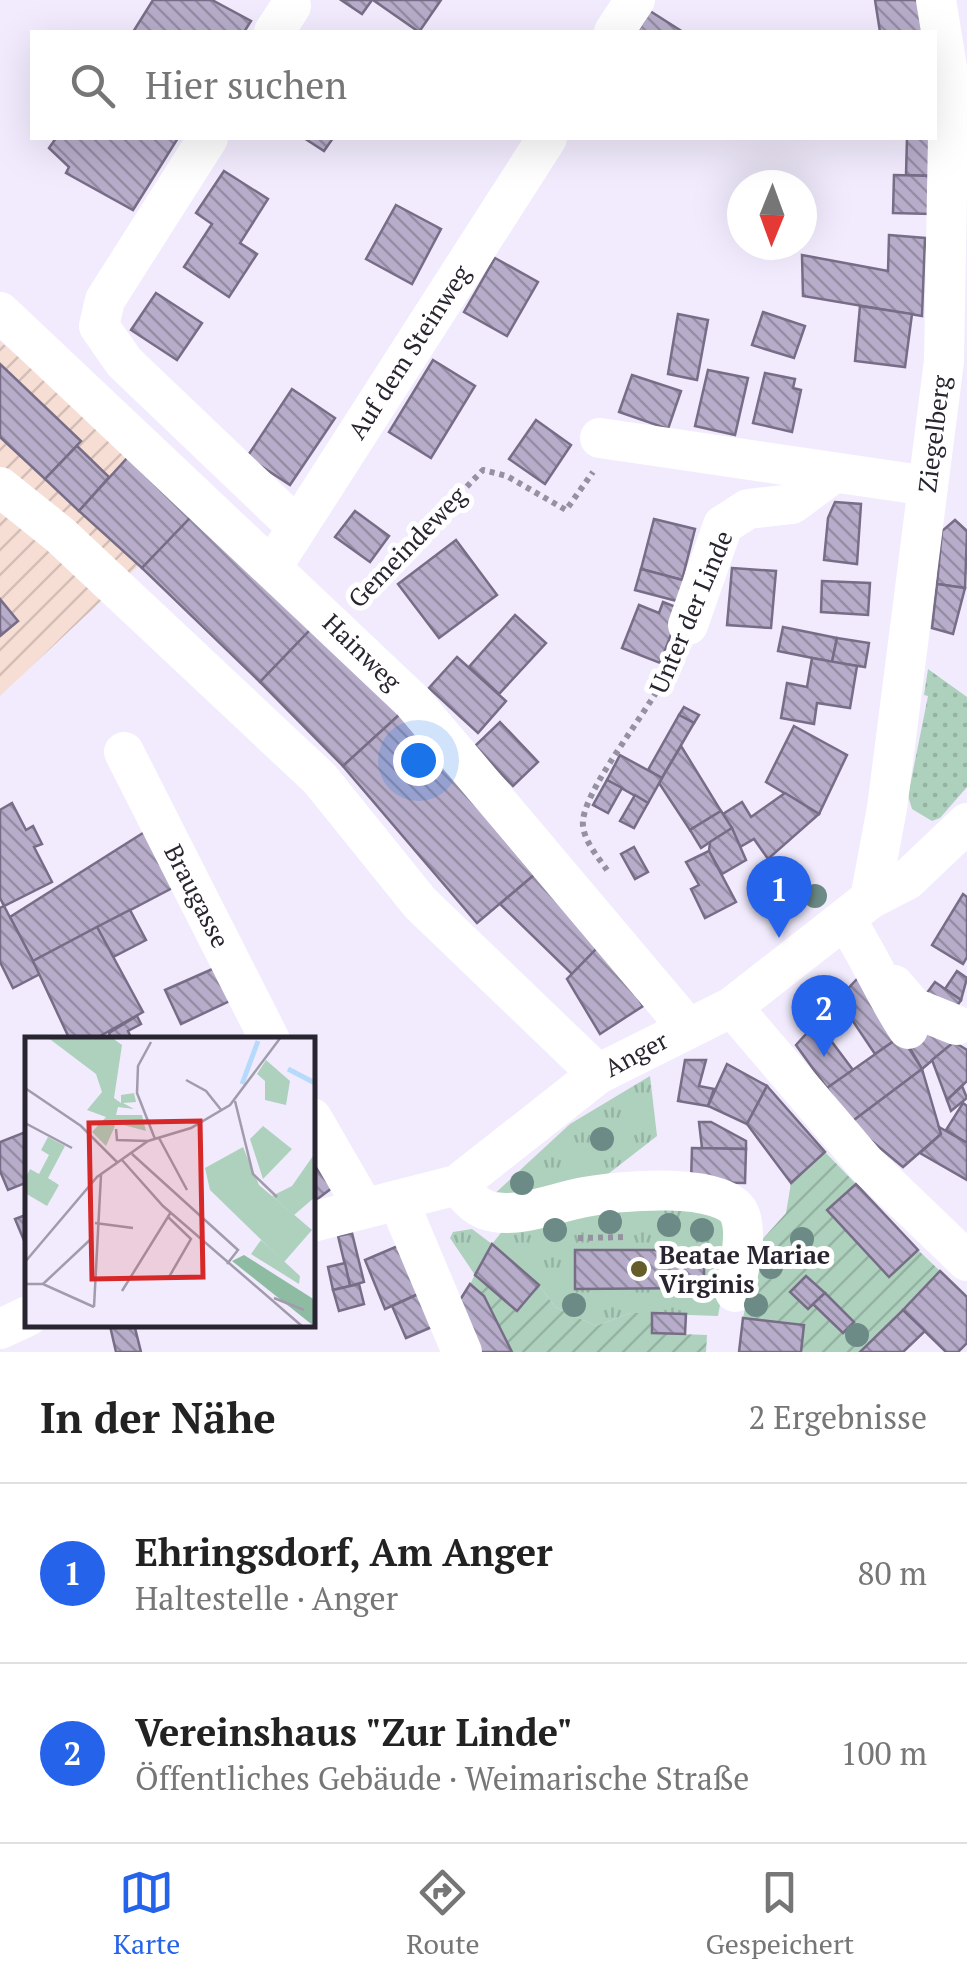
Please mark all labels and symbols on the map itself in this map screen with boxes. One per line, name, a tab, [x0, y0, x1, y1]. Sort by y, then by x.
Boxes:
north arrow	[727, 170, 817, 260]
street label: Auf dem Steinweg	[340, 258, 478, 445]
street label: Ziegelberg	[910, 373, 957, 494]
street label: Gemeindeweg	[340, 478, 473, 614]
street label: Unter der Linde	[641, 525, 740, 698]
street label: Hainweg	[316, 606, 409, 698]
your location	[393, 735, 444, 786]
street label: Braugasse	[157, 838, 238, 953]
pin: 1	[746, 856, 812, 938]
pin: 2	[792, 974, 856, 1057]
street label: Anger	[598, 1023, 674, 1084]
inset map	[25, 1037, 315, 1327]
place label: Beatae Mariae Virginis	[659, 1238, 830, 1300]
marker: Beatae Mariae Virginis	[628, 1258, 650, 1280]

